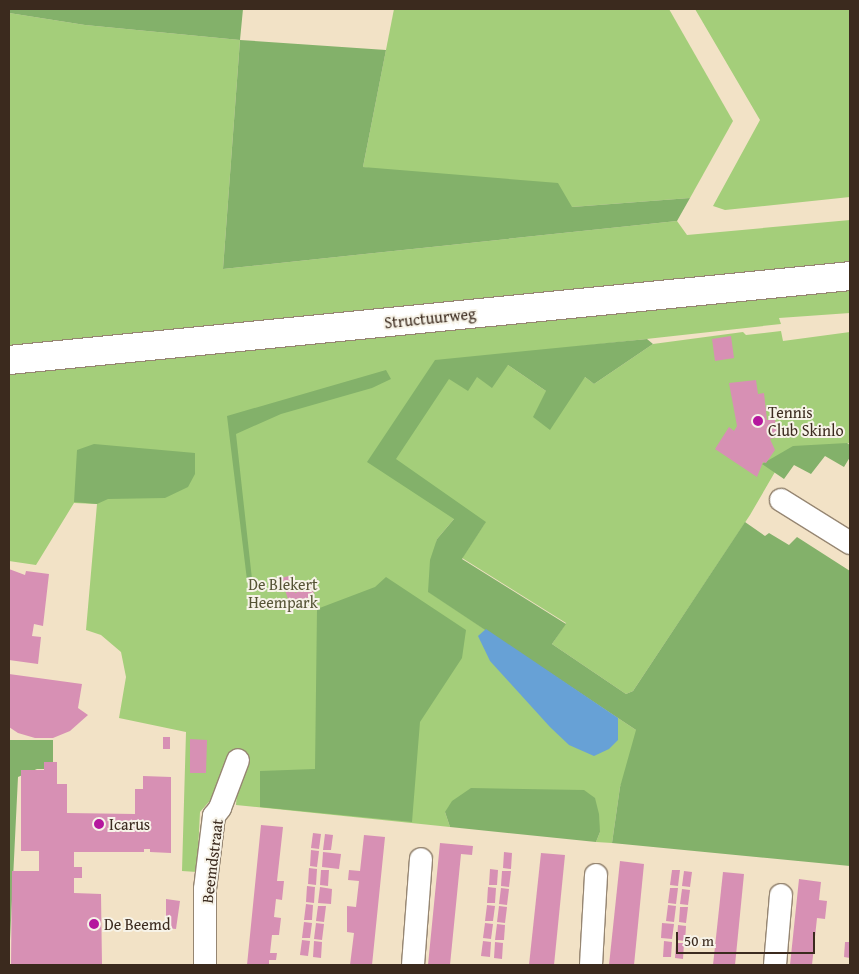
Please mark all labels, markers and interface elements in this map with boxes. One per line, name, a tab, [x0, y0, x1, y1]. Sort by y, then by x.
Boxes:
street label: Structuurweg	[383, 304, 477, 332]
place label: Tennis Club Skinlo	[768, 402, 844, 440]
marker: Tennis Club Skinlo	[752, 415, 764, 427]
park label: De Blekert Heempark	[248, 574, 318, 612]
place label: Icarus	[109, 814, 150, 834]
marker: Icarus	[93, 818, 105, 830]
street label: Beemdstraat	[197, 818, 227, 904]
place label: De Beemd	[104, 914, 170, 934]
marker: De Beemd	[88, 918, 100, 930]
scale bar	[679, 922, 818, 954]
text: 50 m	[684, 930, 714, 951]

